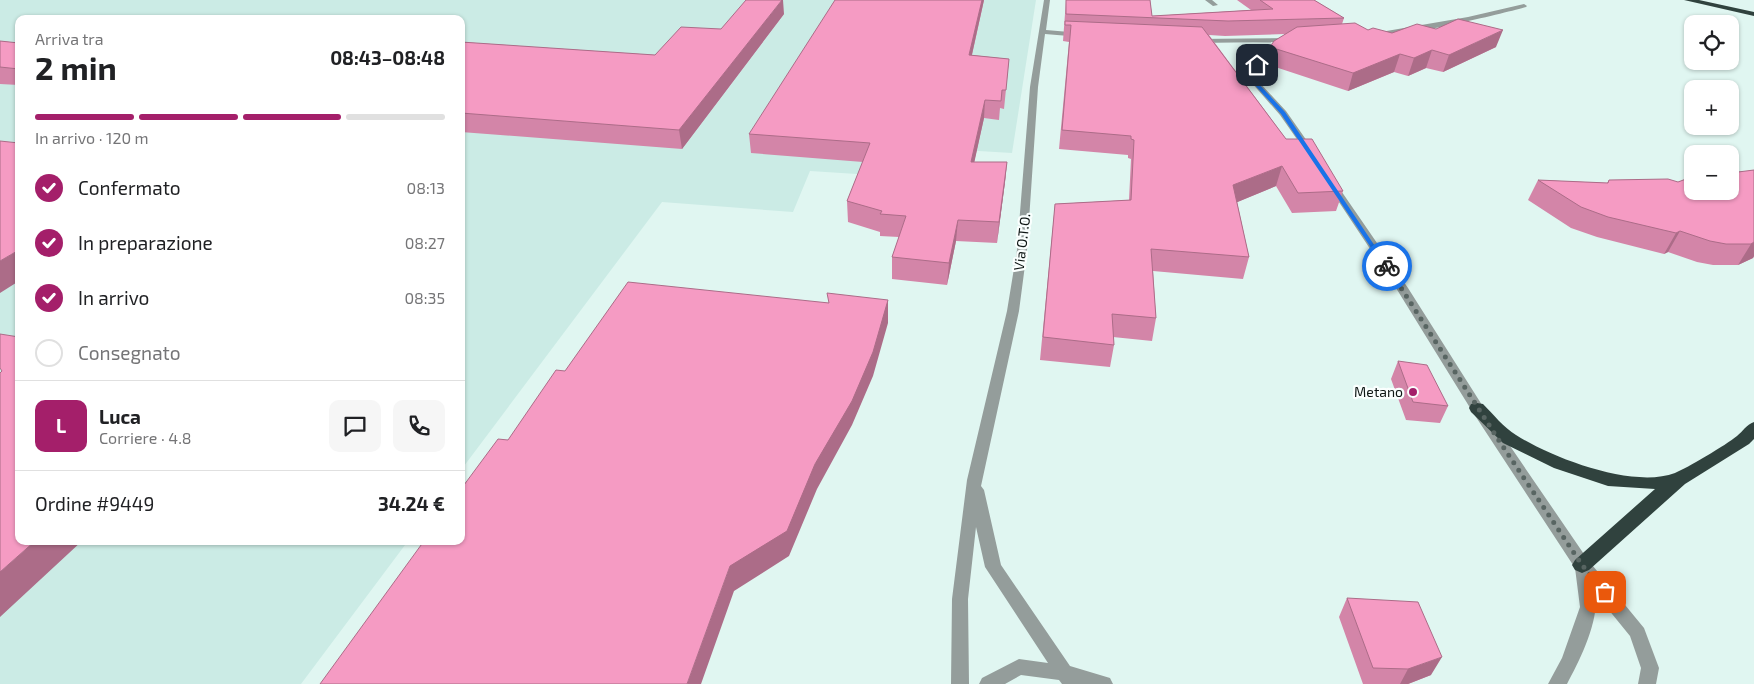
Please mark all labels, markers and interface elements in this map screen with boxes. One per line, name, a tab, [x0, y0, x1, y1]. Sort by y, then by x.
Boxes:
map controls	[1684, 15, 1739, 200]
button: locate	[1684, 15, 1739, 70]
text: Arriva tra	[35, 29, 104, 48]
pin	[1236, 44, 1278, 86]
text: 08:43–08:48	[330, 46, 445, 69]
text: 2 min	[35, 48, 117, 86]
icon: home	[1243, 51, 1271, 79]
button: +	[1684, 80, 1739, 135]
text: In arrivo · 120 m	[35, 128, 149, 147]
button: −	[1684, 145, 1739, 200]
icon: check	[35, 174, 63, 202]
text: Confermato	[78, 176, 181, 199]
text: 08:13	[407, 178, 445, 197]
street label: Via O.T.O.	[1010, 212, 1033, 272]
icon: check	[35, 229, 63, 257]
text: In preparazione	[78, 231, 213, 254]
text: 08:27	[405, 233, 445, 252]
courier	[1362, 241, 1412, 291]
icon: bike	[1373, 252, 1401, 280]
icon: check	[35, 284, 63, 312]
text: In arrivo	[78, 286, 149, 309]
text: 08:35	[404, 288, 445, 307]
text: Consegnato	[78, 341, 181, 364]
place label: Metano	[1354, 383, 1403, 400]
marker: Metano	[1407, 386, 1419, 398]
button: chat	[329, 400, 381, 452]
button: phone	[393, 400, 445, 452]
text: Luca	[99, 405, 141, 428]
text: L	[56, 414, 66, 437]
text: Corriere · 4.8	[99, 428, 192, 447]
text: Ordine #9449	[35, 492, 154, 515]
text: 34.24 €	[378, 492, 445, 515]
pin	[1584, 571, 1626, 613]
icon: bag	[1591, 578, 1619, 606]

